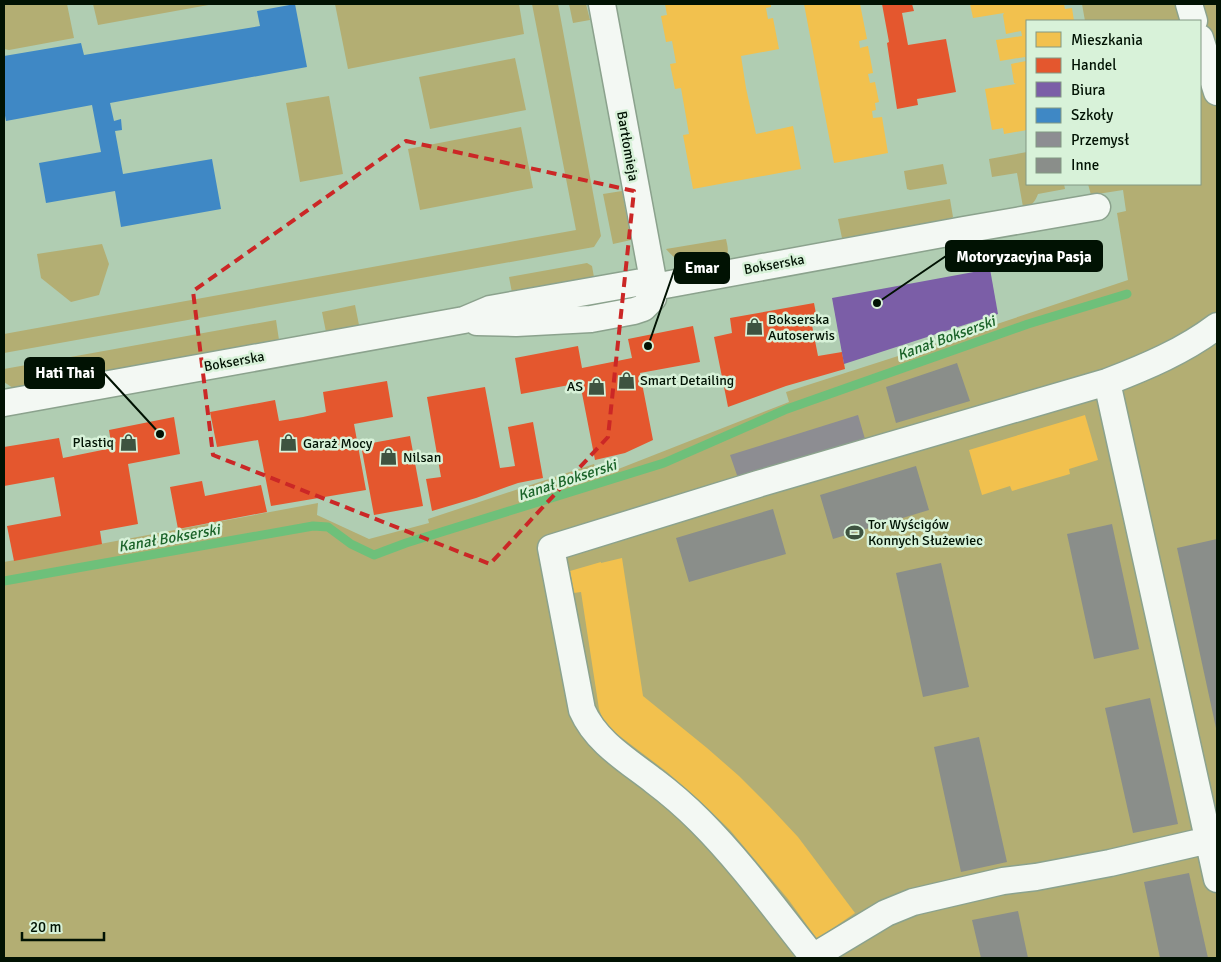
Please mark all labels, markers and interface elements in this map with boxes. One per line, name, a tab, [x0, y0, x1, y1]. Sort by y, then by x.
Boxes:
legend	[1026, 20, 1201, 185]
text: Mieszkania	[1071, 31, 1143, 49]
text: Handel	[1071, 56, 1117, 74]
text: Biura	[1071, 81, 1105, 99]
text: Szkoły	[1071, 106, 1113, 124]
street label: Bartłomieja	[613, 110, 642, 182]
text: Przemysł	[1071, 131, 1129, 149]
text: Inne	[1071, 156, 1099, 174]
callout: Motoryzacyjna Pasja	[946, 241, 1102, 271]
text: Motoryzacyjna Pasja	[956, 248, 1092, 266]
street label: Bokserska	[742, 251, 806, 278]
callout: Emar	[675, 253, 729, 283]
text: Emar	[685, 259, 719, 277]
place label: Bokserska Autoserwis	[768, 311, 835, 344]
water label: Kanał Bokserski	[895, 311, 999, 364]
shop icon: Bokserska Autoserwis	[744, 317, 764, 337]
street label: Bokserska	[202, 348, 266, 375]
callout: Hati Thai	[25, 358, 104, 388]
text: Hati Thai	[35, 364, 95, 382]
shop icon: Smart Detailing	[616, 370, 636, 390]
place label: Smart Detailing	[640, 372, 734, 389]
shop icon: AS	[587, 376, 607, 396]
place label: AS	[567, 378, 583, 395]
shop icon: Plastiq	[118, 432, 138, 452]
shop icon: Garaż Mocy	[279, 433, 299, 453]
place label: Plastiq	[72, 434, 114, 451]
place label: Garaż Mocy	[303, 435, 373, 452]
shop icon: Nilsan	[379, 447, 399, 467]
place label: Nilsan	[403, 449, 441, 466]
water label: Kanał Bokserski	[515, 455, 620, 504]
place label: Tor Wyścigów Konnych Służewiec	[868, 516, 983, 549]
water label: Kanał Bokserski	[117, 520, 223, 556]
sports icon: Tor Wyścigów Konnych Służewiec	[844, 522, 864, 542]
scale bar	[22, 910, 105, 942]
text: 20 m	[30, 918, 61, 936]

